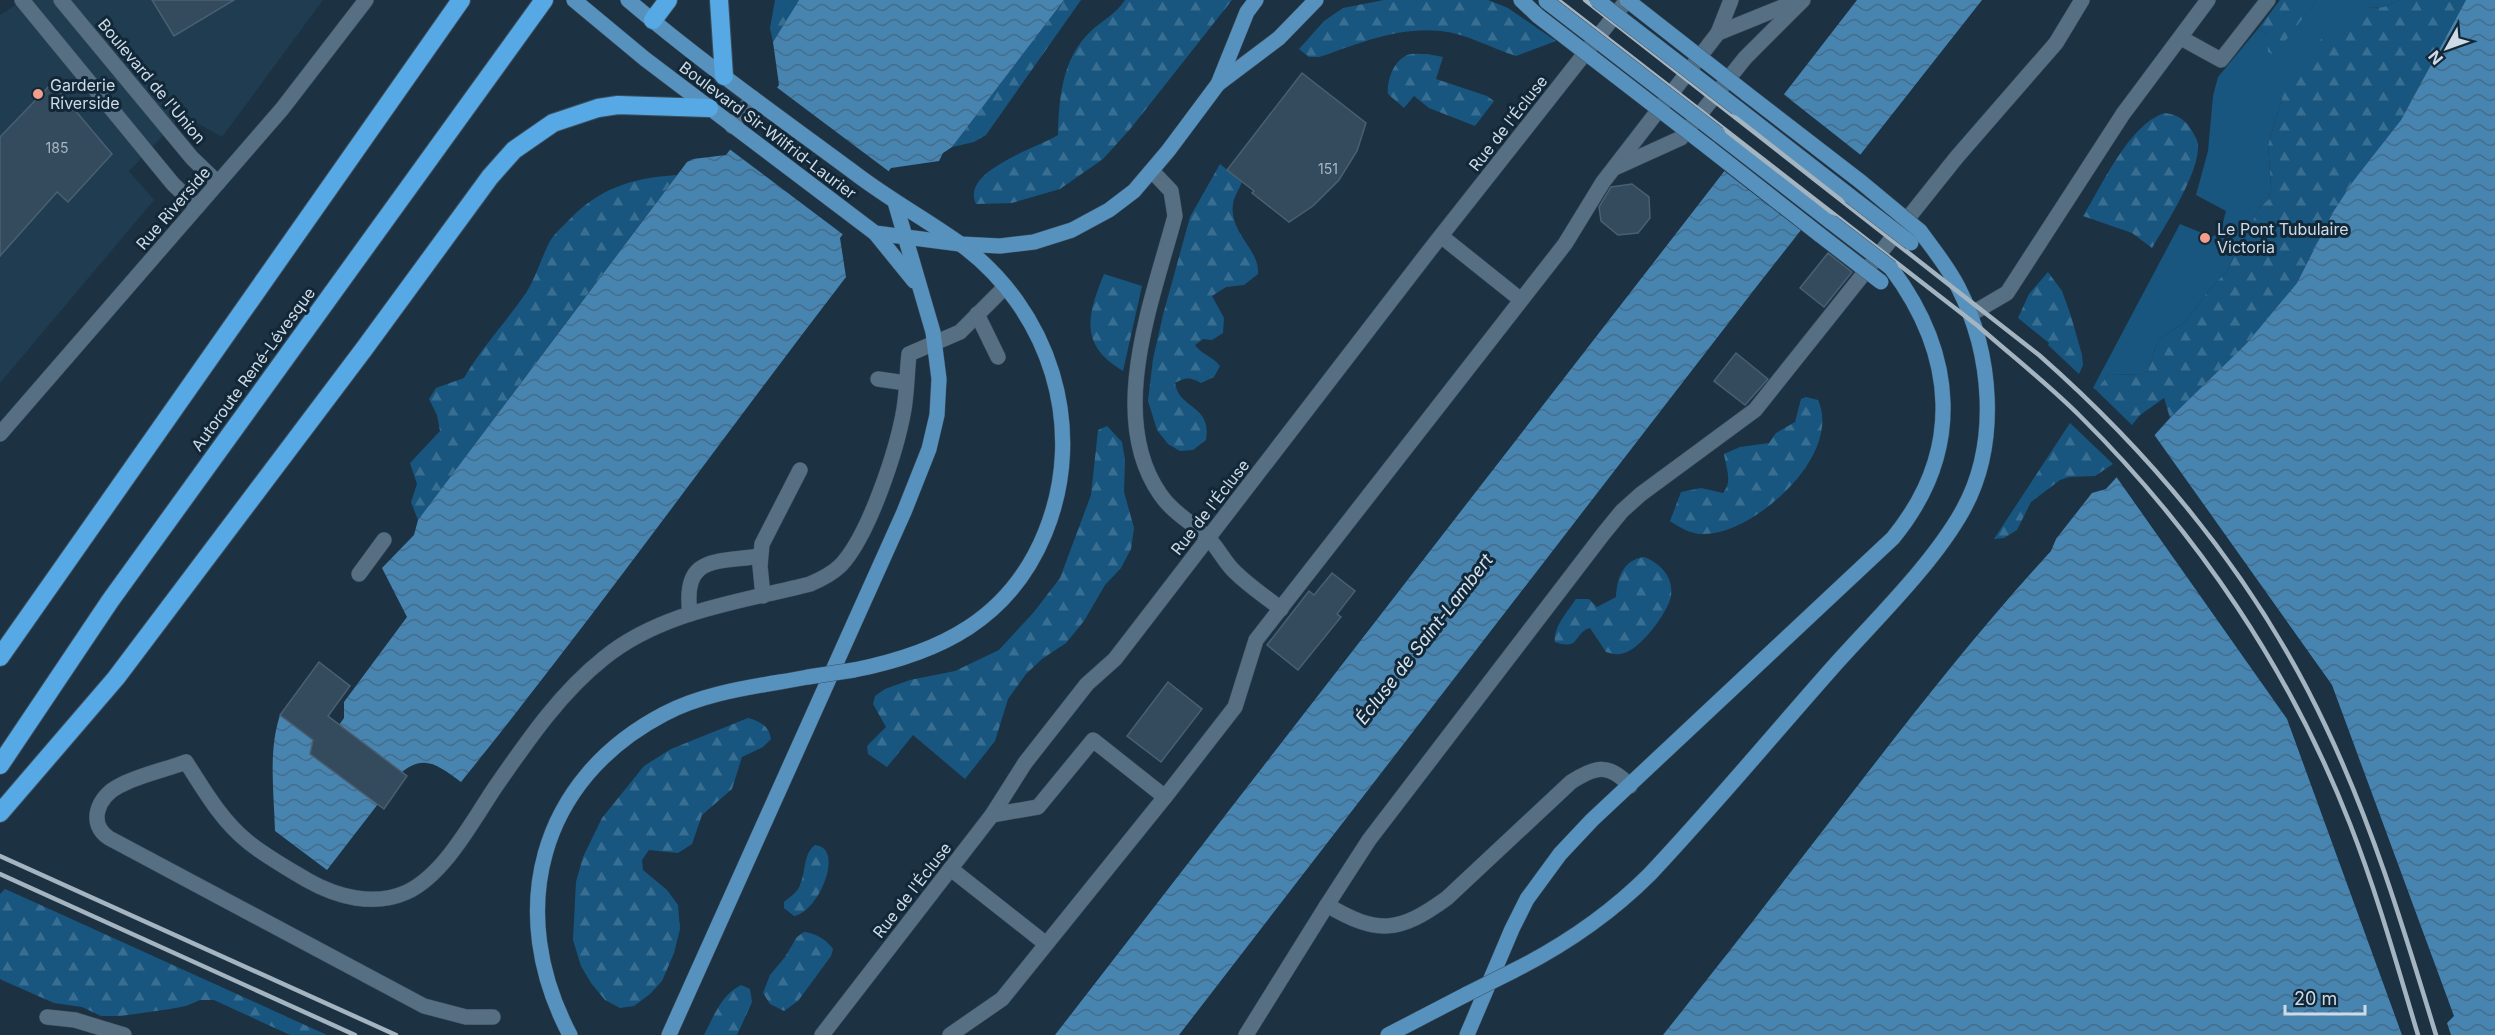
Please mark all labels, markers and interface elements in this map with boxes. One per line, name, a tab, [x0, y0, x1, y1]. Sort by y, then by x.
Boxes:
street label: Boulevard de l'Union	[94, 14, 210, 148]
north arrow	[2417, 18, 2477, 78]
text: N	[2424, 47, 2447, 69]
street label: Boulevard Sir-Wilfrid-Laurier	[676, 57, 860, 203]
street label: Rue de l'Écluse	[1464, 71, 1552, 175]
place label: Garderie Riverside	[50, 75, 120, 113]
marker: Garderie Riverside	[31, 87, 45, 101]
house number: 185	[46, 139, 68, 156]
house number: 151	[1318, 160, 1338, 177]
street label: Rue Riverside	[132, 162, 214, 254]
place label: Le Pont Tubulaire Victoria	[2217, 219, 2348, 257]
marker: Le Pont Tubulaire Victoria	[2198, 231, 2212, 245]
street label: Autoroute René-Lévesque	[187, 283, 319, 455]
street label: Rue de l'Écluse	[1166, 455, 1254, 559]
water label: Écluse de Saint-Lambert	[1350, 548, 1498, 728]
street label: Rue de l'Écluse	[868, 838, 956, 942]
scale bar	[2285, 978, 2364, 1016]
text: 20 m	[2294, 988, 2337, 1009]

